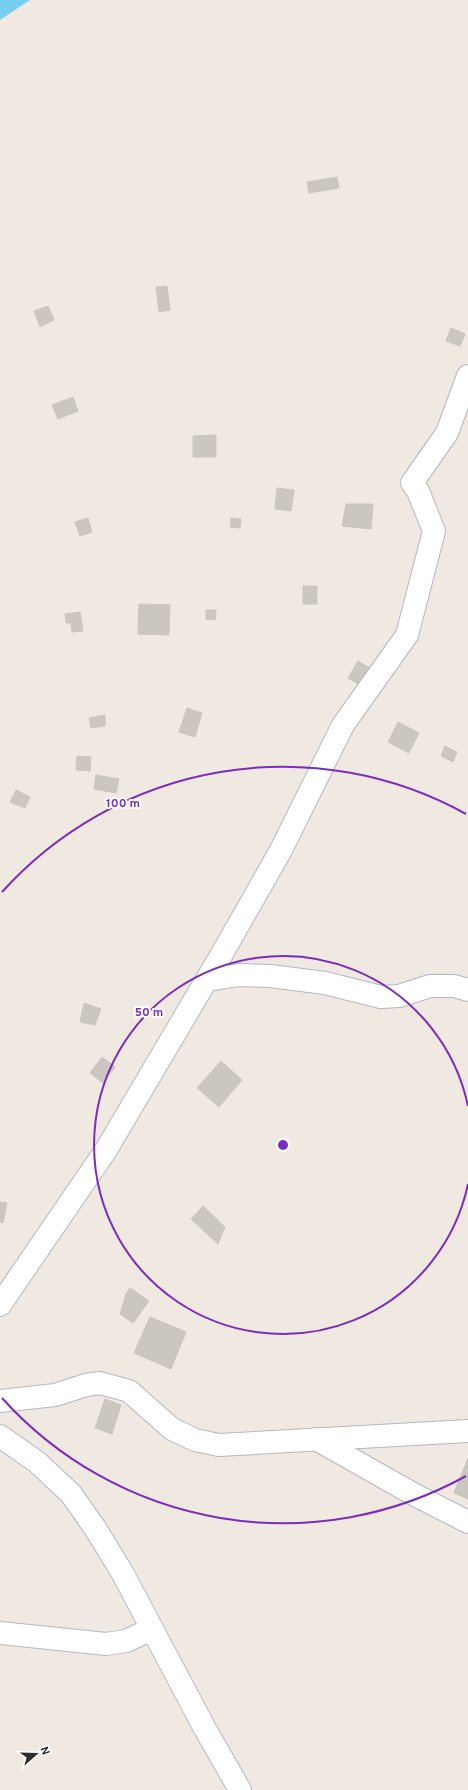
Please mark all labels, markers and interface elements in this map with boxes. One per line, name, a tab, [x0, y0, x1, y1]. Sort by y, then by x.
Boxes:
text: 100 m	[106, 796, 140, 812]
text: 50 m	[135, 1005, 163, 1021]
centre of rings	[276, 1138, 290, 1152]
north arrow	[16, 1734, 56, 1774]
text: N	[37, 1745, 52, 1757]

